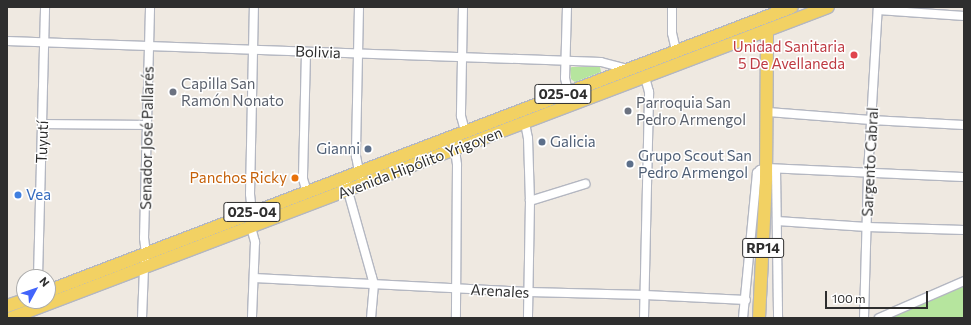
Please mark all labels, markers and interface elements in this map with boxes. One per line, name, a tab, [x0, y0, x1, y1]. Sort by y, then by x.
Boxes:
place label: Unidad Sanitaria 5 De Avellaneda	[733, 37, 845, 72]
street label: Bolivia	[295, 42, 341, 62]
marker: Unidad Sanitaria 5 De Avellaneda	[848, 49, 860, 61]
street label: Senador José Pallarés	[137, 66, 157, 210]
place label: Capilla San Ramón Nonato	[181, 74, 284, 109]
road number: 025-04	[534, 82, 592, 106]
marker: Capilla San Ramón Nonato	[168, 87, 178, 97]
place label: Parroquia San Pedro Armengol	[636, 93, 746, 128]
marker: Parroquia San Pedro Armengol	[623, 106, 633, 116]
street label: Sargento Cabral	[858, 107, 882, 217]
street label: Tuyutí	[32, 120, 52, 164]
street label: Avenida Hipólito Yrigoyen	[335, 123, 505, 203]
place label: Galicia	[550, 133, 596, 151]
marker: Galicia	[537, 137, 547, 147]
place label: Gianni	[316, 140, 360, 158]
marker: Gianni	[363, 144, 373, 154]
place label: Grupo Scout San Pedro Armengol	[638, 146, 752, 181]
marker: Grupo Scout San Pedro Armengol	[625, 159, 635, 169]
place label: Panchos Ricky	[189, 169, 287, 187]
marker: Panchos Ricky	[290, 173, 300, 183]
place label: Vea	[26, 186, 51, 204]
marker: Vea	[13, 190, 23, 200]
road number: 025-04	[223, 200, 281, 224]
road number: RP14	[742, 236, 784, 260]
north arrow	[16, 269, 56, 309]
text: N	[37, 274, 52, 289]
street label: Arenales	[470, 280, 530, 302]
scale bar	[827, 283, 930, 309]
text: 100 m	[832, 291, 866, 305]

